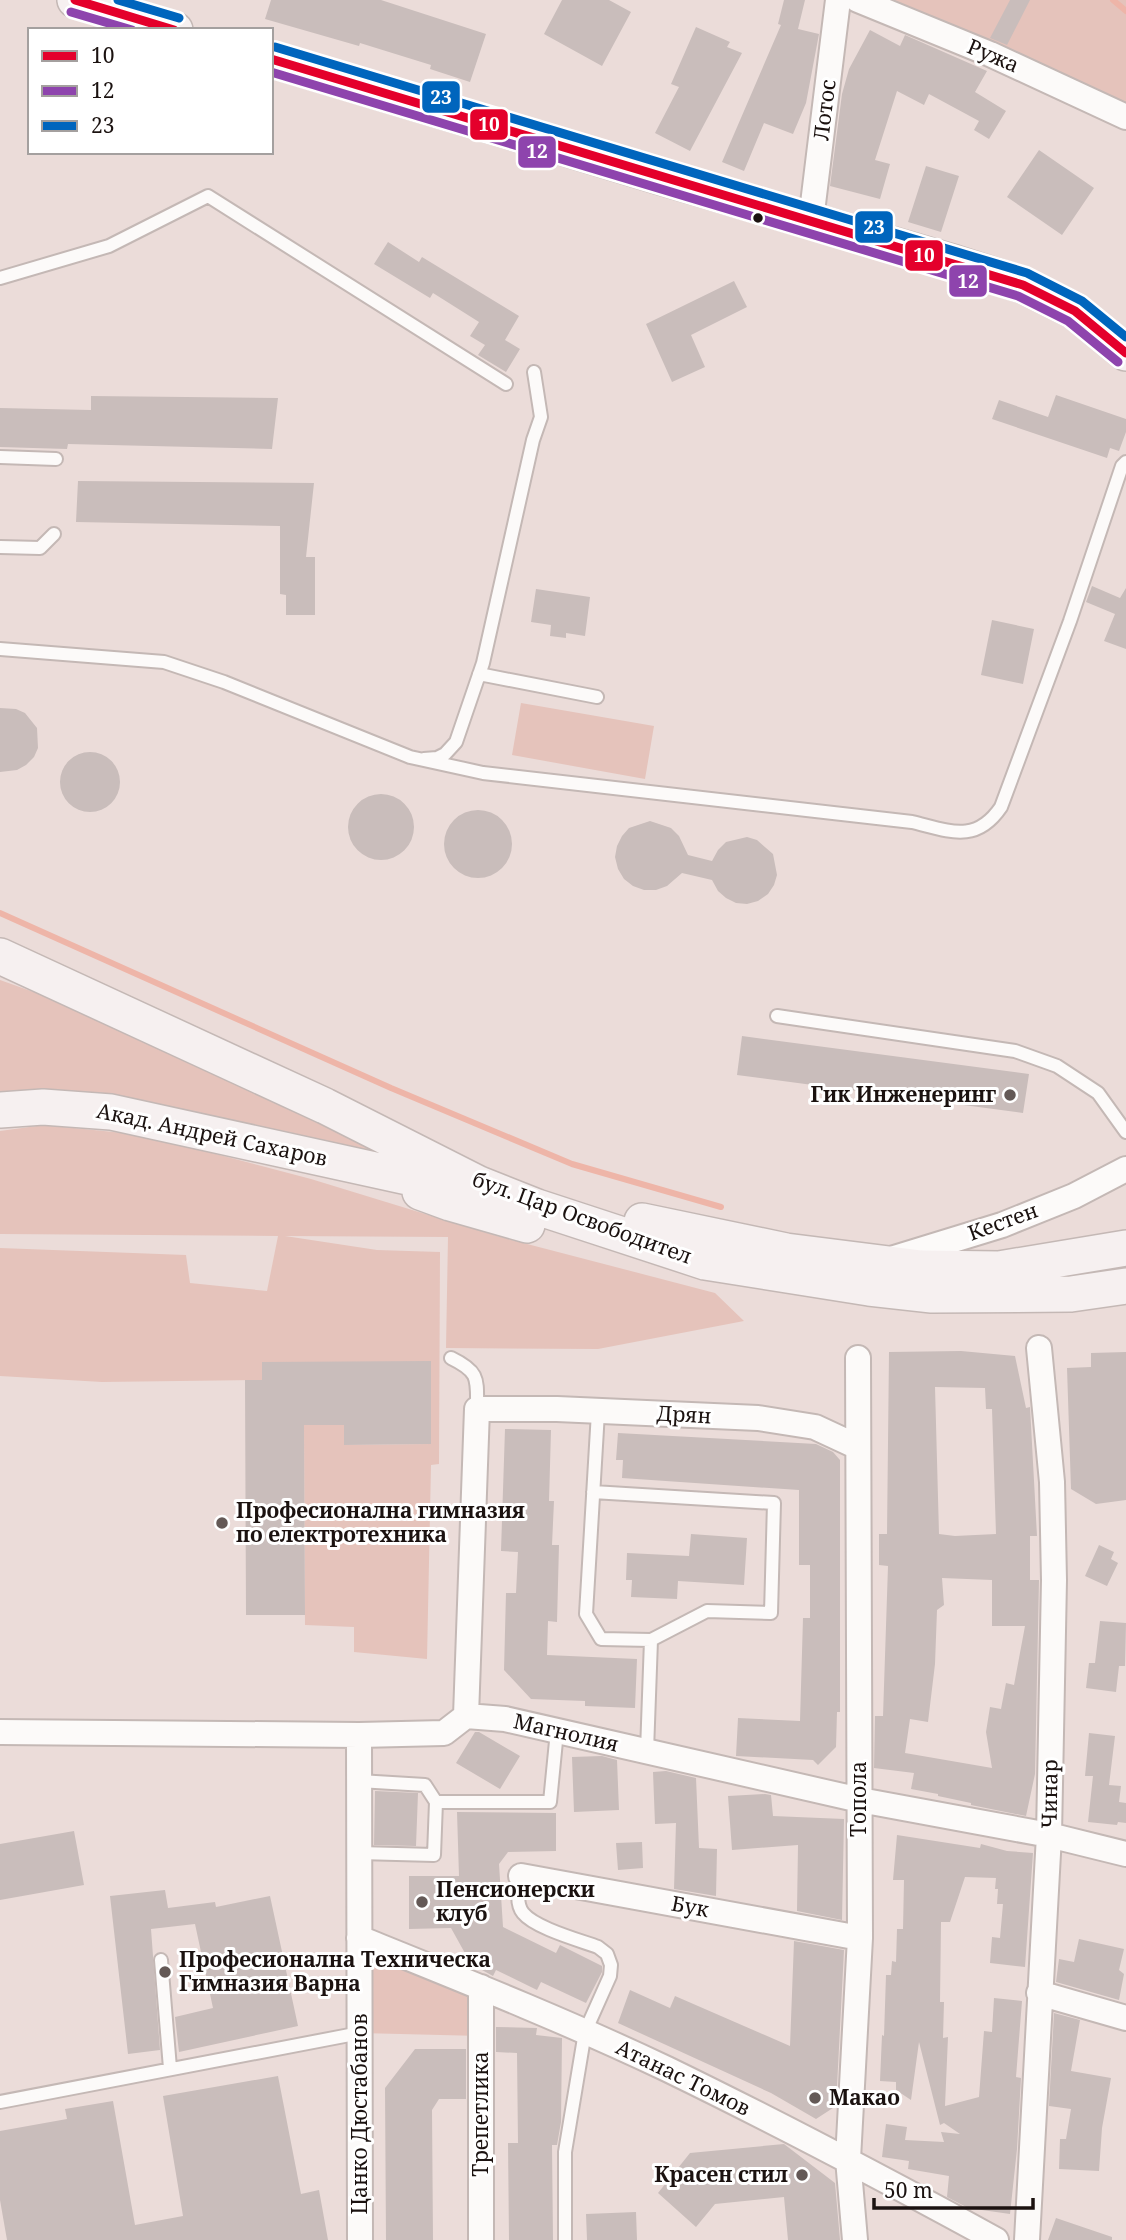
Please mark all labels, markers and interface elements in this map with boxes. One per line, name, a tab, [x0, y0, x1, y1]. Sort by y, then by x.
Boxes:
legend	[28, 28, 273, 154]
street label: Ружа	[963, 32, 1024, 78]
text: 10	[91, 41, 114, 69]
text: 12	[91, 76, 114, 104]
street label: Лотос	[806, 78, 842, 142]
line badge: 23	[421, 80, 461, 114]
text: 23	[430, 84, 452, 110]
line badge: 10	[469, 108, 509, 141]
text: 23	[91, 111, 114, 139]
text: 10	[478, 111, 500, 137]
line badge: 12	[517, 135, 557, 169]
text: 12	[526, 138, 548, 164]
line badge: 23	[854, 210, 894, 244]
unlabelled marker	[751, 211, 765, 225]
text: 23	[863, 214, 885, 240]
line badge: 10	[904, 239, 944, 272]
text: 10	[913, 242, 935, 268]
line badge: 12	[948, 264, 988, 298]
text: 12	[957, 268, 979, 294]
place label: Гик Инженеринг	[810, 1080, 996, 1108]
marker: Гик Инженеринг	[1002, 1087, 1018, 1103]
street label: Акад. Андрей Сахаров	[94, 1096, 330, 1172]
street label: бул. Цар Освободител	[469, 1164, 696, 1270]
street label: Кестен	[964, 1195, 1042, 1247]
street label: Дрян	[656, 1399, 712, 1429]
place label: Професионална гимназия по електротехника	[236, 1496, 525, 1548]
marker: Професионална гимназия по електротехника	[214, 1515, 230, 1531]
street label: Магнолия	[511, 1706, 622, 1758]
street label: Чинар	[1034, 1759, 1064, 1829]
street label: Топола	[844, 1761, 872, 1837]
place label: Пенсионерски клуб	[436, 1875, 595, 1927]
street label: Бук	[669, 1889, 712, 1923]
marker: Пенсионерски клуб	[414, 1894, 430, 1910]
place label: Професионална Техническа Гимназия Варна	[179, 1945, 491, 1997]
marker: Професионална Техническа Гимназия Варна	[157, 1964, 173, 1980]
street label: Цанко Дюстабанов	[345, 2013, 373, 2215]
street label: Атанас Томов	[612, 2033, 755, 2122]
street label: Трепетлика	[466, 2051, 494, 2177]
place label: Макао	[829, 2083, 900, 2111]
marker: Макао	[807, 2090, 823, 2106]
place label: Красен стил	[654, 2160, 788, 2188]
scale bar	[874, 2166, 1033, 2210]
marker: Красен стил	[794, 2167, 810, 2183]
text: 50 m	[884, 2176, 933, 2204]

